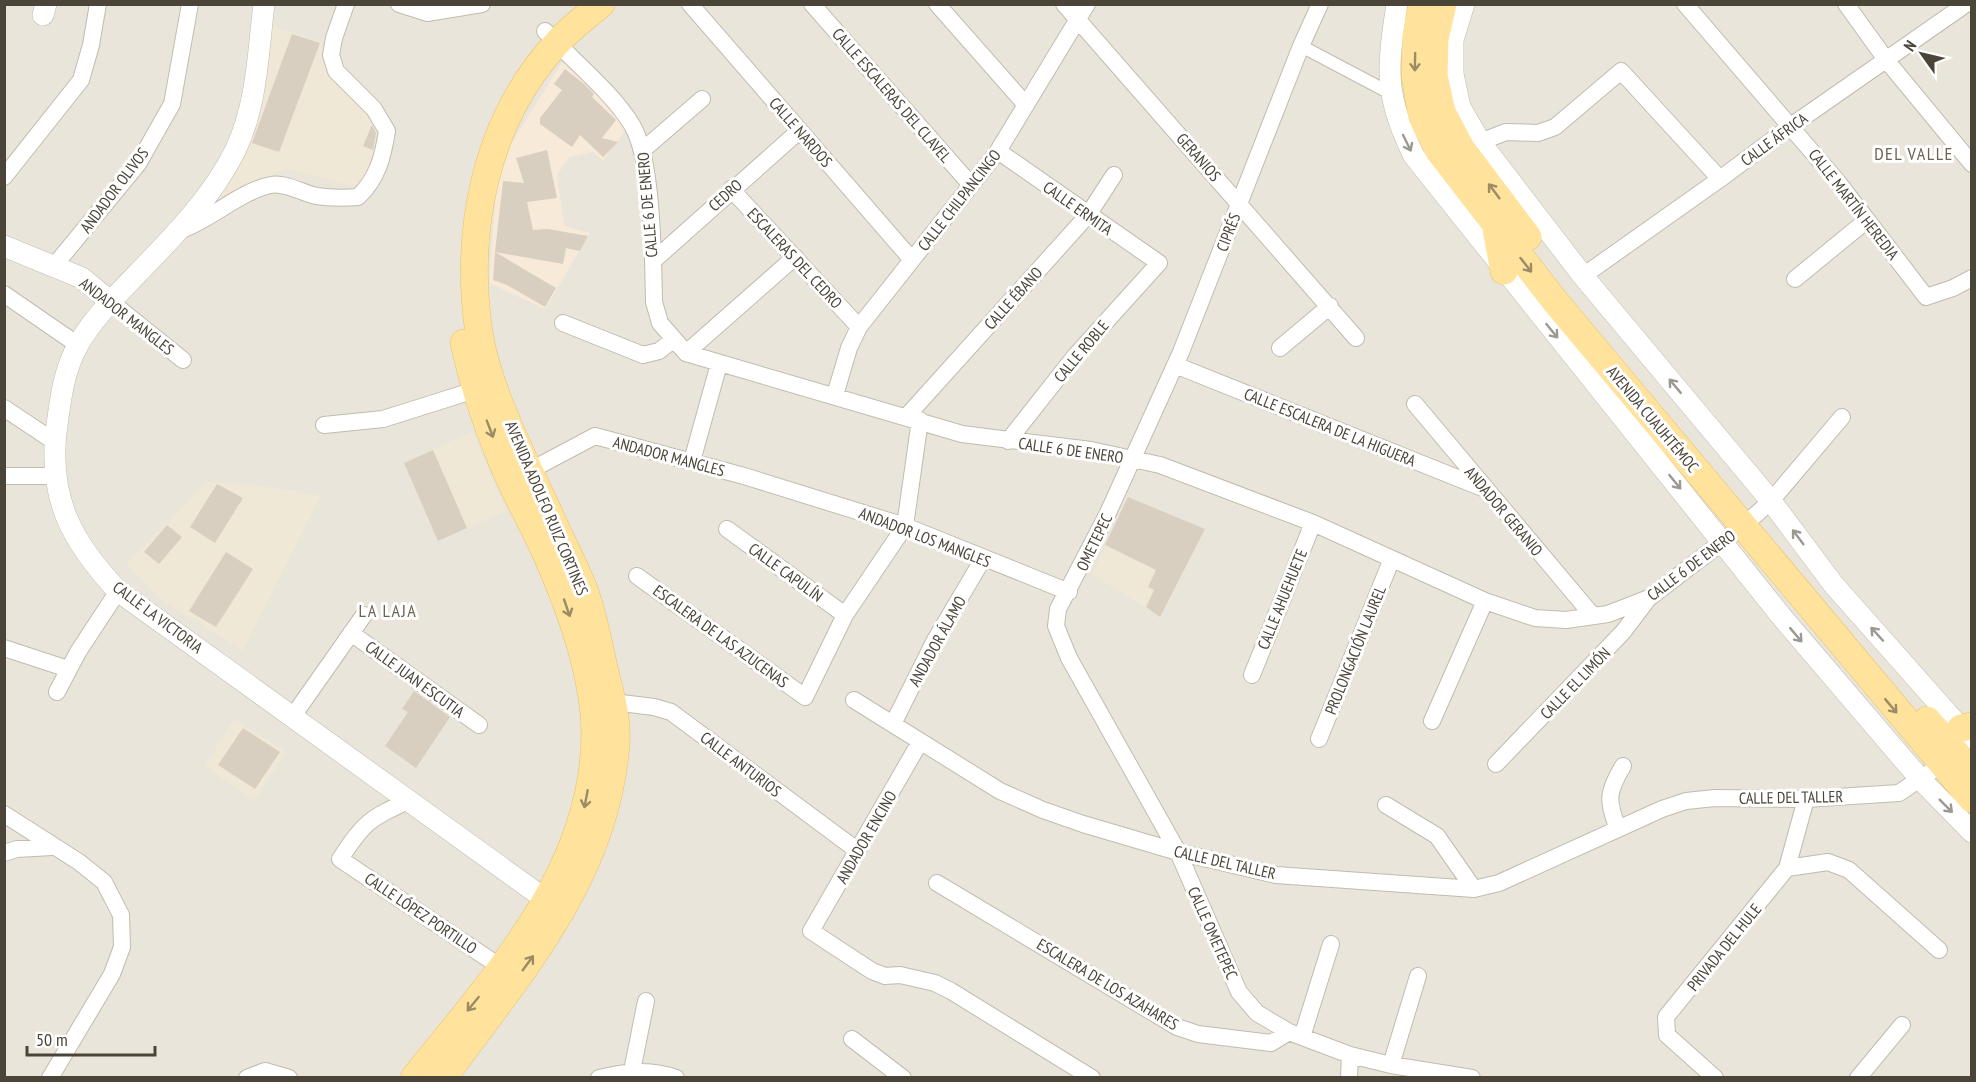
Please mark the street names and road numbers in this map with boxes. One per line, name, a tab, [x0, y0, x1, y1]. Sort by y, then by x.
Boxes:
street label: CALLE ESCALERAS DEL CLAVEL	[828, 24, 956, 167]
street label: CALLE NARDOS	[765, 93, 837, 171]
street label: CALLE ÁFRICA	[1737, 108, 1812, 170]
street label: GERANIOS	[1173, 129, 1226, 185]
street label: ANDADOR OLIVOS	[75, 143, 153, 237]
street label: CALLE CHILPANCINGO	[913, 145, 1005, 255]
street label: CALLE MARTÍN HEREDIA	[1804, 145, 1904, 264]
street label: CALLE 6 DE ENERO	[632, 151, 662, 258]
street label: CEDRO	[704, 175, 746, 215]
street label: CALLE ERMITA	[1039, 177, 1117, 239]
street label: ESCALERAS DEL CEDRO	[743, 204, 847, 313]
street label: CIPRÉS	[1212, 210, 1244, 254]
street label: CALLE ÉBANO	[980, 262, 1046, 333]
street label: ANDADOR MANGLES	[76, 273, 178, 359]
street label: CALLE ROBLE	[1049, 316, 1113, 386]
street label: AVENIDA CUAUHTÉMOC	[1603, 362, 1703, 476]
street label: CALLE ESCALERA DE LA HIGUERA	[1241, 383, 1419, 471]
street label: AVENIDA ADOLFO RUIZ CORTINES	[501, 418, 593, 598]
street label: ANDADOR MANGLES	[611, 432, 727, 481]
street label: CALLE 6 DE ENERO	[1017, 433, 1125, 467]
street label: ANDADOR GERANIO	[1461, 462, 1547, 560]
street label: ANDADOR LOS MANGLES	[856, 503, 994, 571]
street label: OMETEPEC	[1072, 510, 1116, 574]
street label: CALLE 6 DE ENERO	[1643, 525, 1739, 605]
street label: CALLE CAPULÍN	[745, 538, 827, 606]
street label: CALLE AHUEHUETE	[1253, 546, 1311, 652]
street label: CALLE LA VICTORIA	[109, 577, 207, 658]
street label: ESCALERA DE LAS AZUCENAS	[650, 580, 793, 692]
street label: PROLONGACIÓN LAUREL	[1320, 582, 1390, 717]
street label: ANDADOR ÁLAMO	[904, 592, 970, 690]
street label: CALLE JUAN ESCUTIA	[362, 636, 469, 722]
street label: CALLE EL LIMÓN	[1536, 643, 1614, 723]
street label: CALLE ANTURIOS	[697, 727, 786, 801]
street label: CALLE DEL TALLER	[1739, 786, 1843, 808]
street label: ANDADOR ENCINO	[831, 787, 901, 887]
street label: CALLE DEL TALLER	[1172, 841, 1278, 884]
street label: CALLE LÓPEZ PORTILLO	[361, 868, 481, 958]
street label: CALLE OMETEPEC	[1184, 884, 1242, 982]
street label: PRIVADA DEL HULE	[1683, 899, 1765, 995]
street label: ESCALERA DE LOS AZAHARES	[1034, 934, 1183, 1034]

